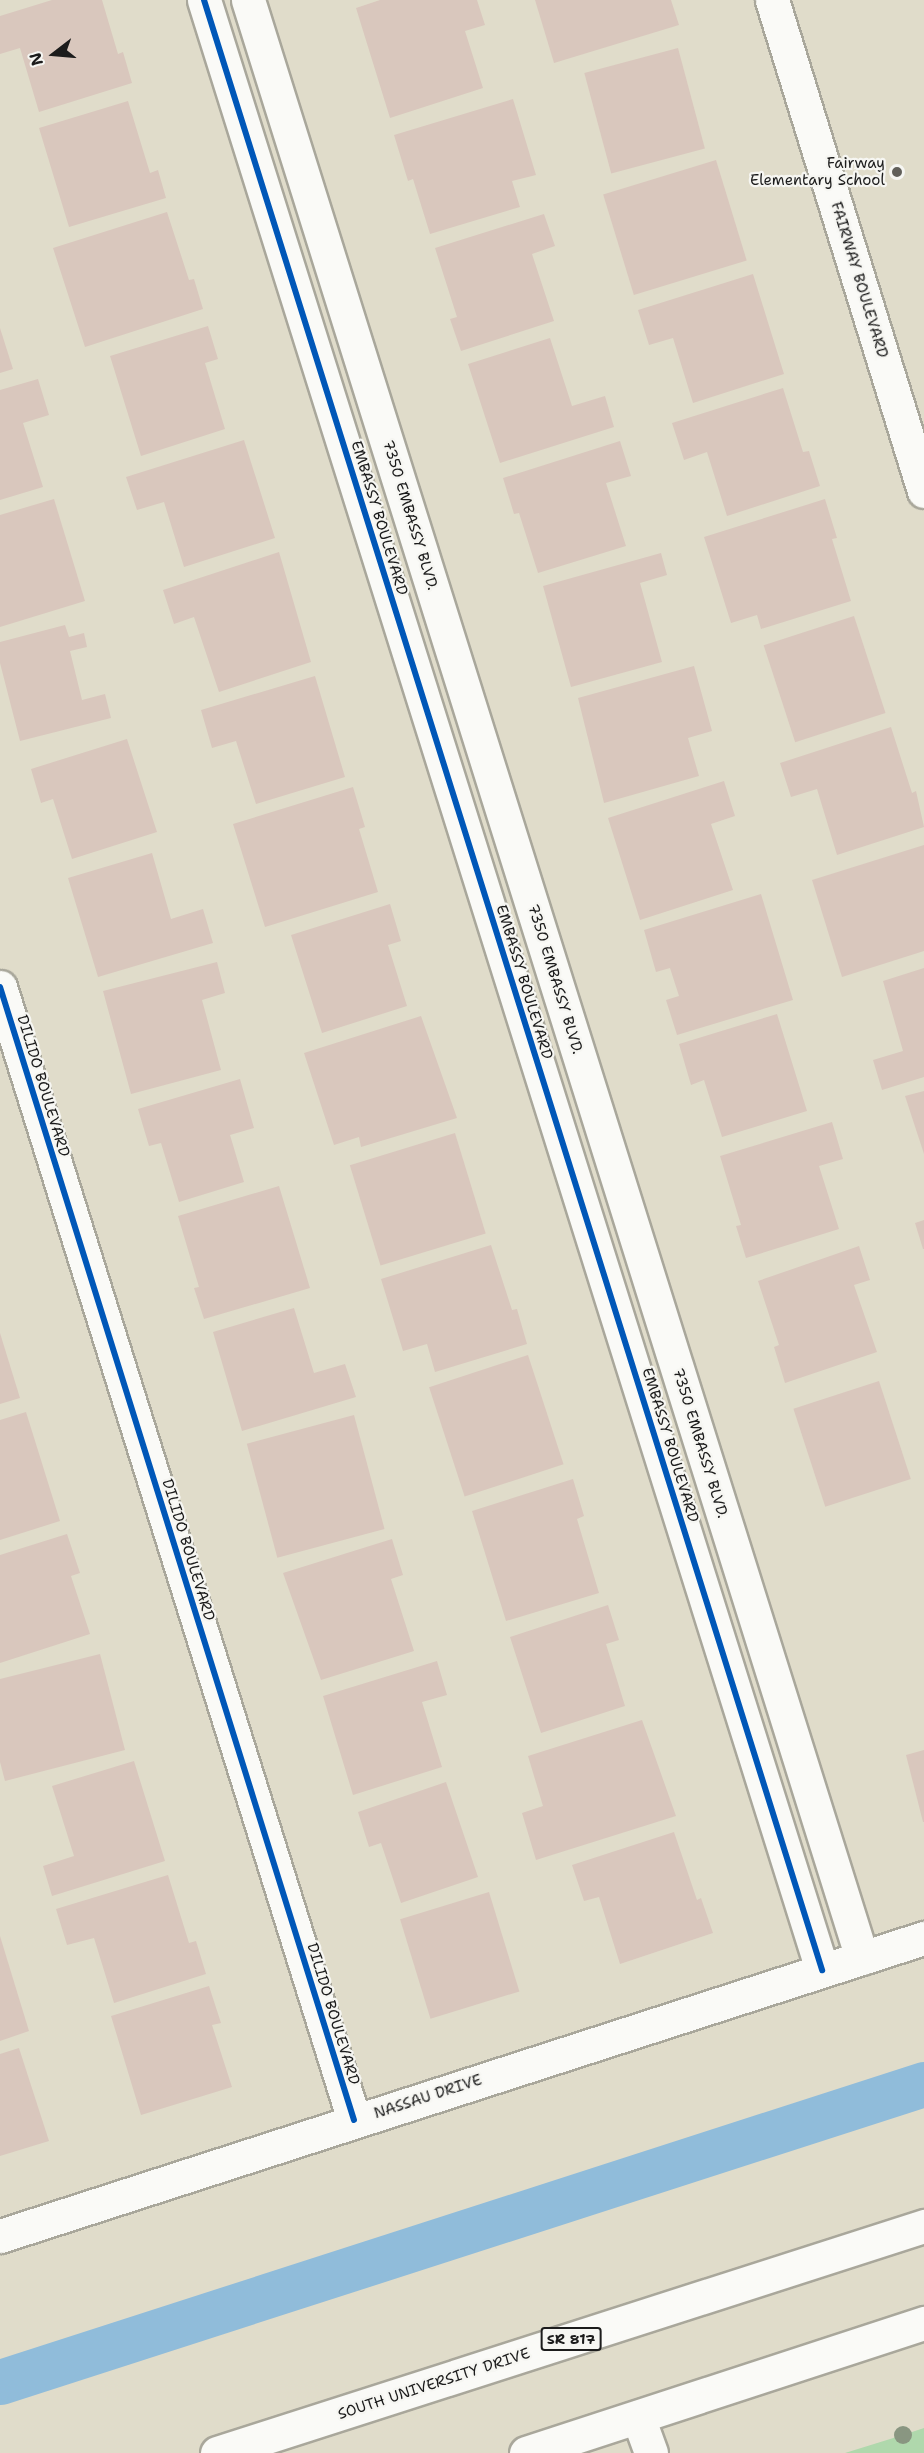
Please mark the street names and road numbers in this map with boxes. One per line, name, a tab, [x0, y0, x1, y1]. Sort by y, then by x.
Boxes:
street label: FAIRWAY BOULEVARD	[827, 200, 891, 360]
street label: EMBASSY BOULEVARD	[347, 438, 411, 598]
street label: 7350 EMBASSY BLVD.	[379, 438, 441, 592]
street label: EMBASSY BOULEVARD	[492, 902, 556, 1062]
street label: 7350 EMBASSY BLVD.	[524, 902, 586, 1056]
street label: DILIDO BOULEVARD	[13, 1013, 73, 1159]
street label: EMBASSY BOULEVARD	[638, 1365, 702, 1525]
street label: 7350 EMBASSY BLVD.	[669, 1366, 731, 1520]
street label: DILIDO BOULEVARD	[158, 1477, 218, 1623]
street label: DILIDO BOULEVARD	[303, 1941, 363, 2087]
street label: NASSAU DRIVE	[372, 2071, 484, 2123]
road number: SR 817	[540, 2328, 602, 2350]
street label: SOUTH UNIVERSITY DRIVE	[336, 2344, 532, 2424]

